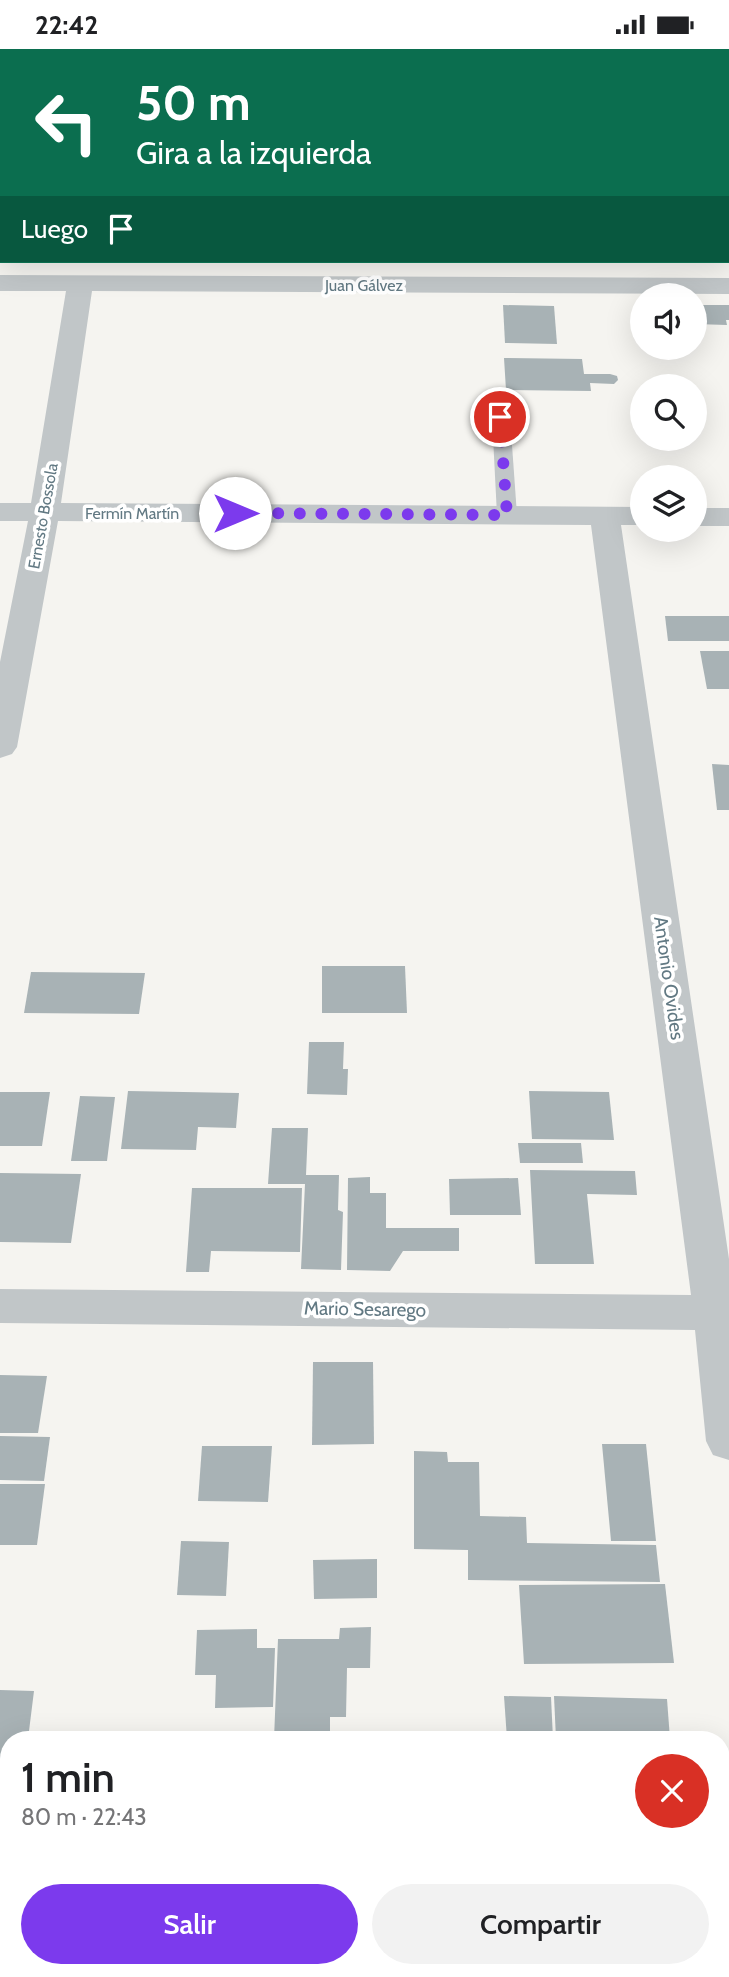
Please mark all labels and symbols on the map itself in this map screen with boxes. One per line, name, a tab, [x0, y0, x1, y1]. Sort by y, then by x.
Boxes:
street label: Juan Gálvez	[324, 276, 403, 295]
pin	[470, 387, 530, 447]
street label: Ernesto Bossola	[24, 461, 62, 570]
position arrow	[198, 476, 272, 550]
street label: Fermín Martín	[85, 504, 179, 523]
street label: Antonio Ovides	[649, 915, 689, 1041]
street label: Mario Sesarego	[304, 1296, 426, 1322]

